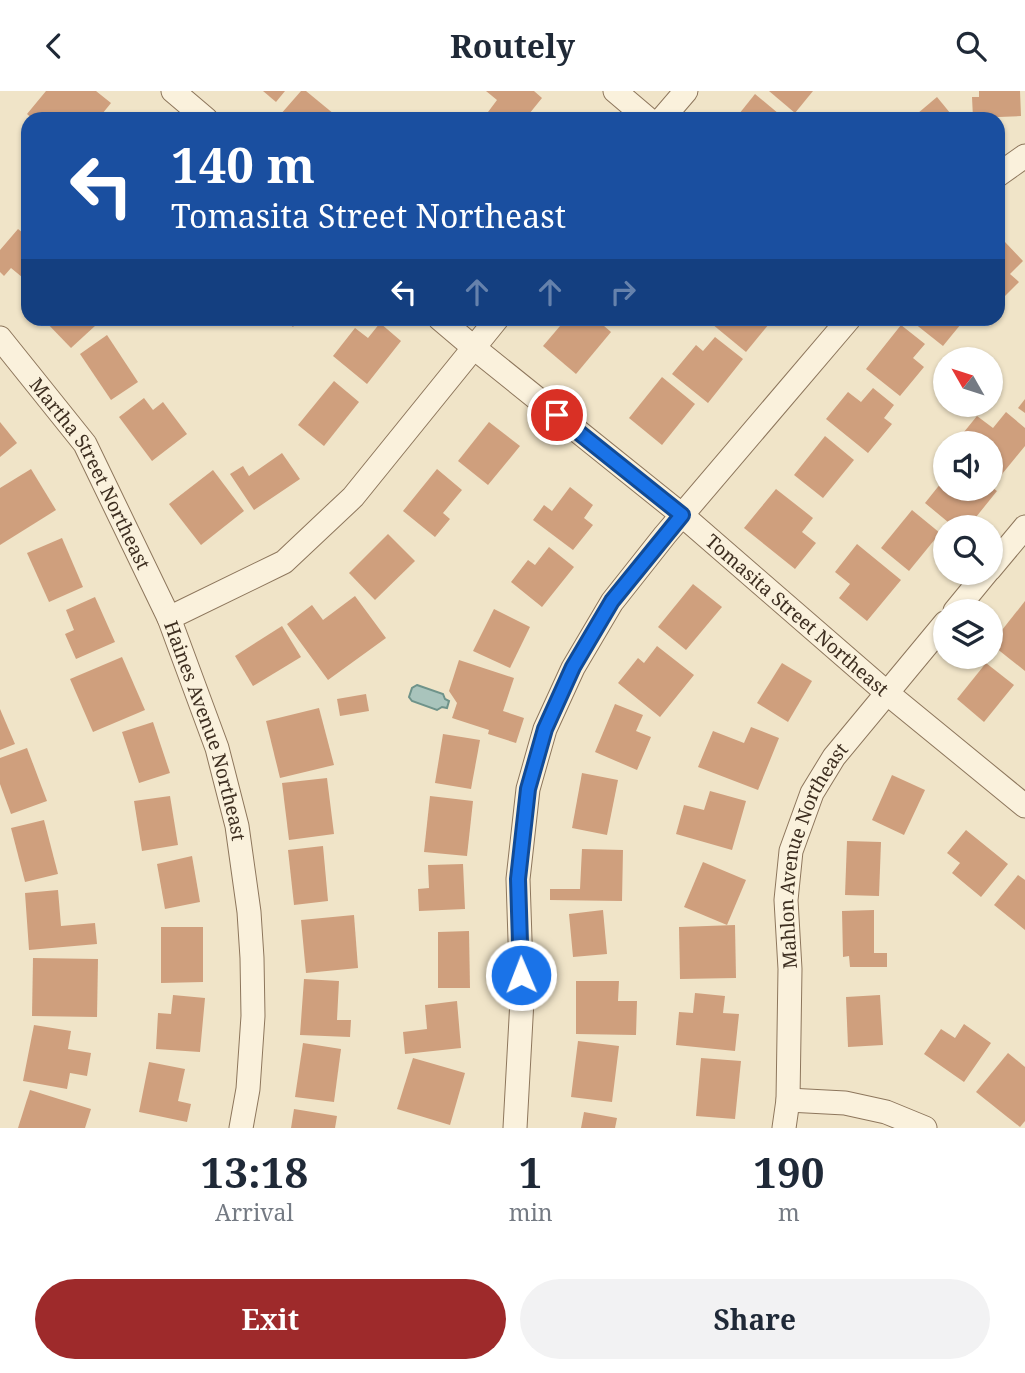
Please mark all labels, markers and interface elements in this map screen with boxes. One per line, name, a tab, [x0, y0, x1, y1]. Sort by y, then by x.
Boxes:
text: Routely	[450, 24, 575, 67]
icon: back	[35, 27, 73, 65]
icon: search	[952, 27, 990, 65]
text: 140 m	[171, 131, 315, 197]
icon: left	[56, 140, 147, 231]
text: Tomasita Street Northeast	[171, 194, 566, 237]
icon: left	[385, 273, 423, 311]
icon: ahead	[458, 273, 496, 311]
icon: ahead	[531, 273, 569, 311]
icon: right	[604, 273, 642, 311]
north arrow	[933, 347, 1003, 417]
map controls	[933, 347, 1003, 669]
street label: Martha Street Northeast	[24, 372, 157, 574]
pin	[527, 385, 587, 445]
icon: arrive	[538, 396, 576, 434]
button: sound	[933, 431, 1003, 501]
button: search	[933, 515, 1003, 585]
street label: Tomasita Street Northeast	[700, 528, 895, 702]
button: layers	[933, 599, 1003, 669]
street label: Haines Avenue Northeast	[158, 617, 252, 843]
street label: Mahlon Avenue Northeast	[773, 737, 854, 970]
position arrow	[484, 938, 558, 1012]
text: 13:18	[201, 1143, 308, 1200]
text: 1	[519, 1143, 543, 1200]
text: 190	[753, 1143, 824, 1200]
text: Arrival	[215, 1196, 294, 1228]
text: min	[509, 1196, 553, 1228]
text: m	[778, 1196, 800, 1228]
button: Exit	[35, 1279, 506, 1359]
button: Share	[520, 1279, 990, 1359]

